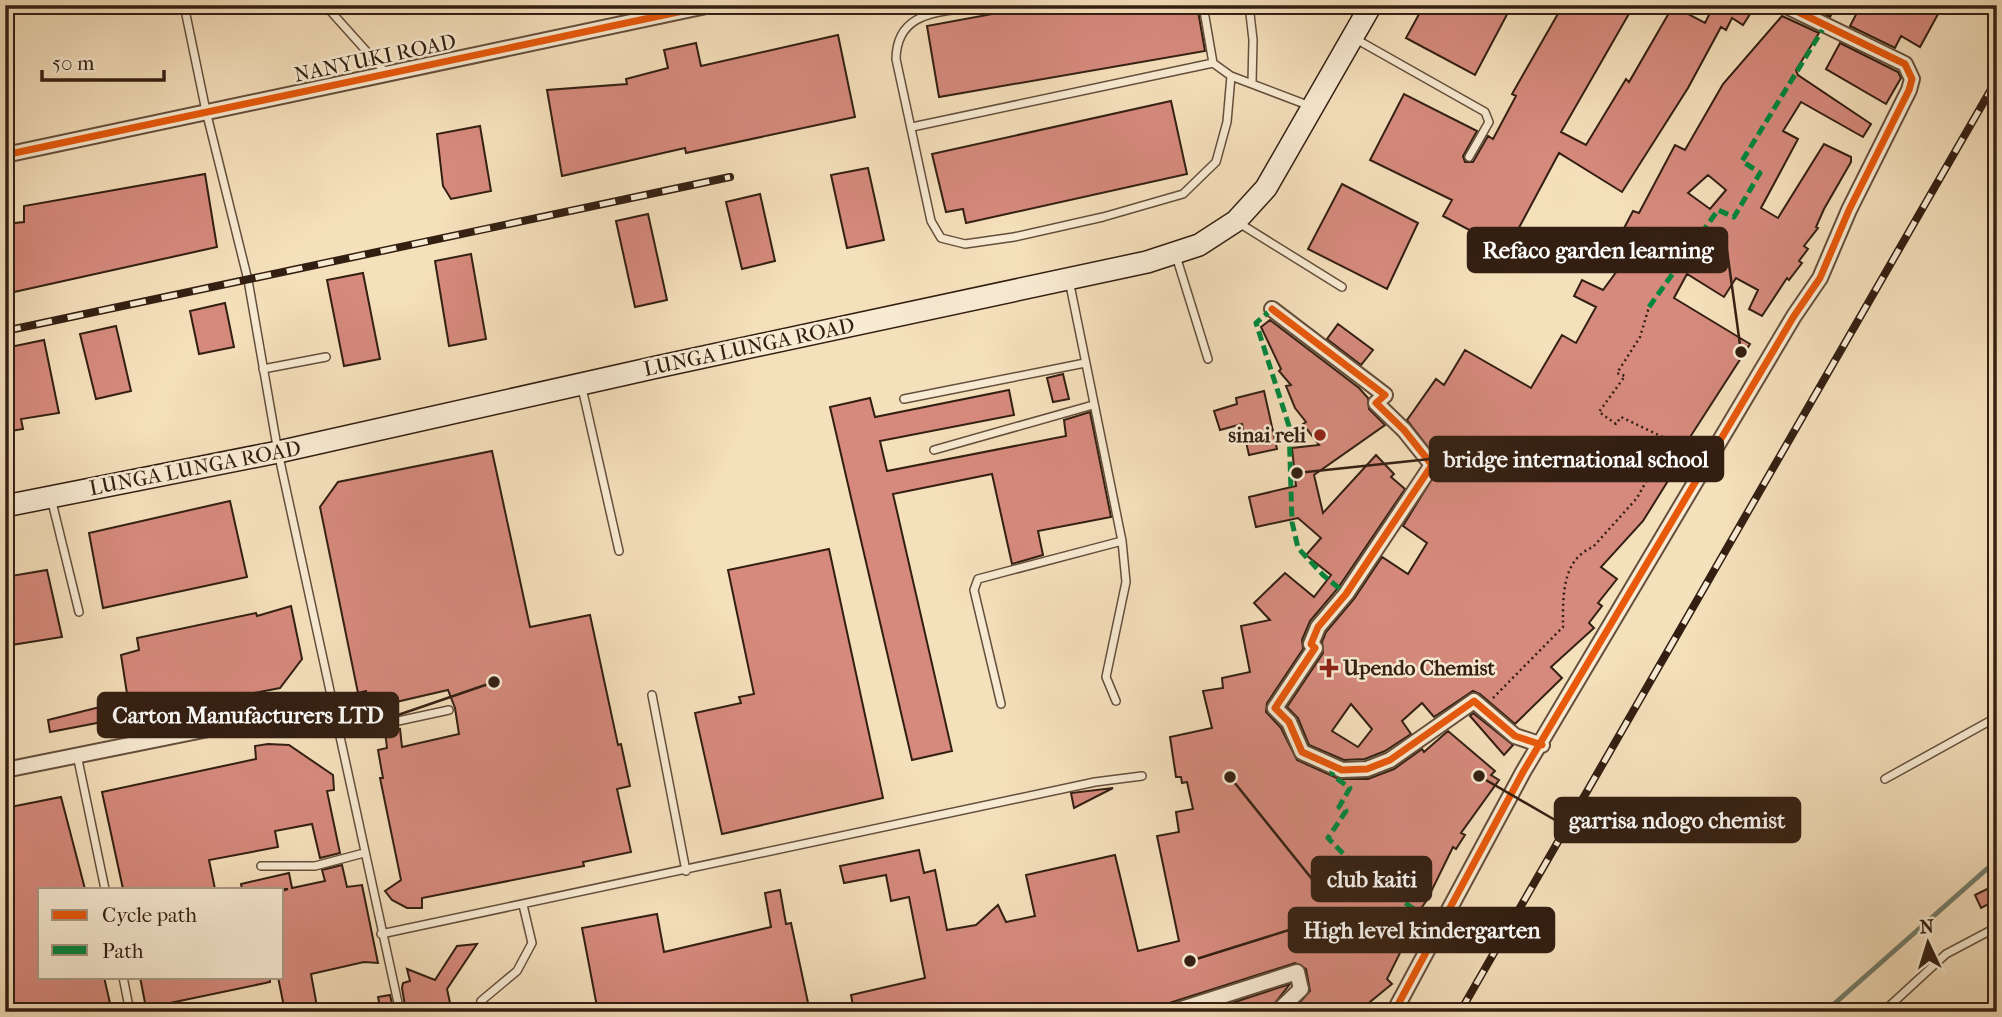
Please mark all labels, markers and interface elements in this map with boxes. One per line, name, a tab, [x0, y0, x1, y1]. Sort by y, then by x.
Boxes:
street label: NANYUKI ROAD	[292, 29, 458, 87]
scale bar	[42, 38, 164, 82]
text: 50 m	[52, 51, 95, 75]
callout: Refaco garden learning	[1468, 228, 1727, 272]
text: Refaco garden learning	[1482, 237, 1714, 264]
street label: LUNGA LUNGA ROAD	[641, 313, 857, 381]
place label: sinai reli	[1228, 423, 1307, 447]
marker: sinai reli	[1312, 427, 1328, 443]
street label: LUNGA LUNGA ROAD	[87, 436, 303, 500]
callout: bridge international school	[1430, 437, 1723, 481]
text: bridge international school	[1442, 446, 1709, 473]
place label: Upendo Chemist	[1342, 656, 1495, 680]
marker: Upendo Chemist	[1321, 660, 1337, 676]
callout: Carton Manufacturers LTD	[98, 693, 398, 737]
text: Carton Manufacturers LTD	[112, 702, 384, 729]
callout: garrisa ndogo chemist	[1555, 798, 1800, 842]
text: garrisa ndogo chemist	[1569, 807, 1786, 834]
callout: club kaiti	[1312, 857, 1431, 901]
text: club kaiti	[1327, 866, 1417, 893]
legend	[38, 888, 284, 978]
text: Cycle path	[102, 903, 197, 927]
callout: High level kindergarten	[1289, 908, 1554, 952]
north arrow	[1894, 908, 1964, 978]
text: N	[1919, 916, 1935, 939]
text: High level kindergarten	[1303, 917, 1541, 944]
text: Path	[102, 939, 144, 963]

